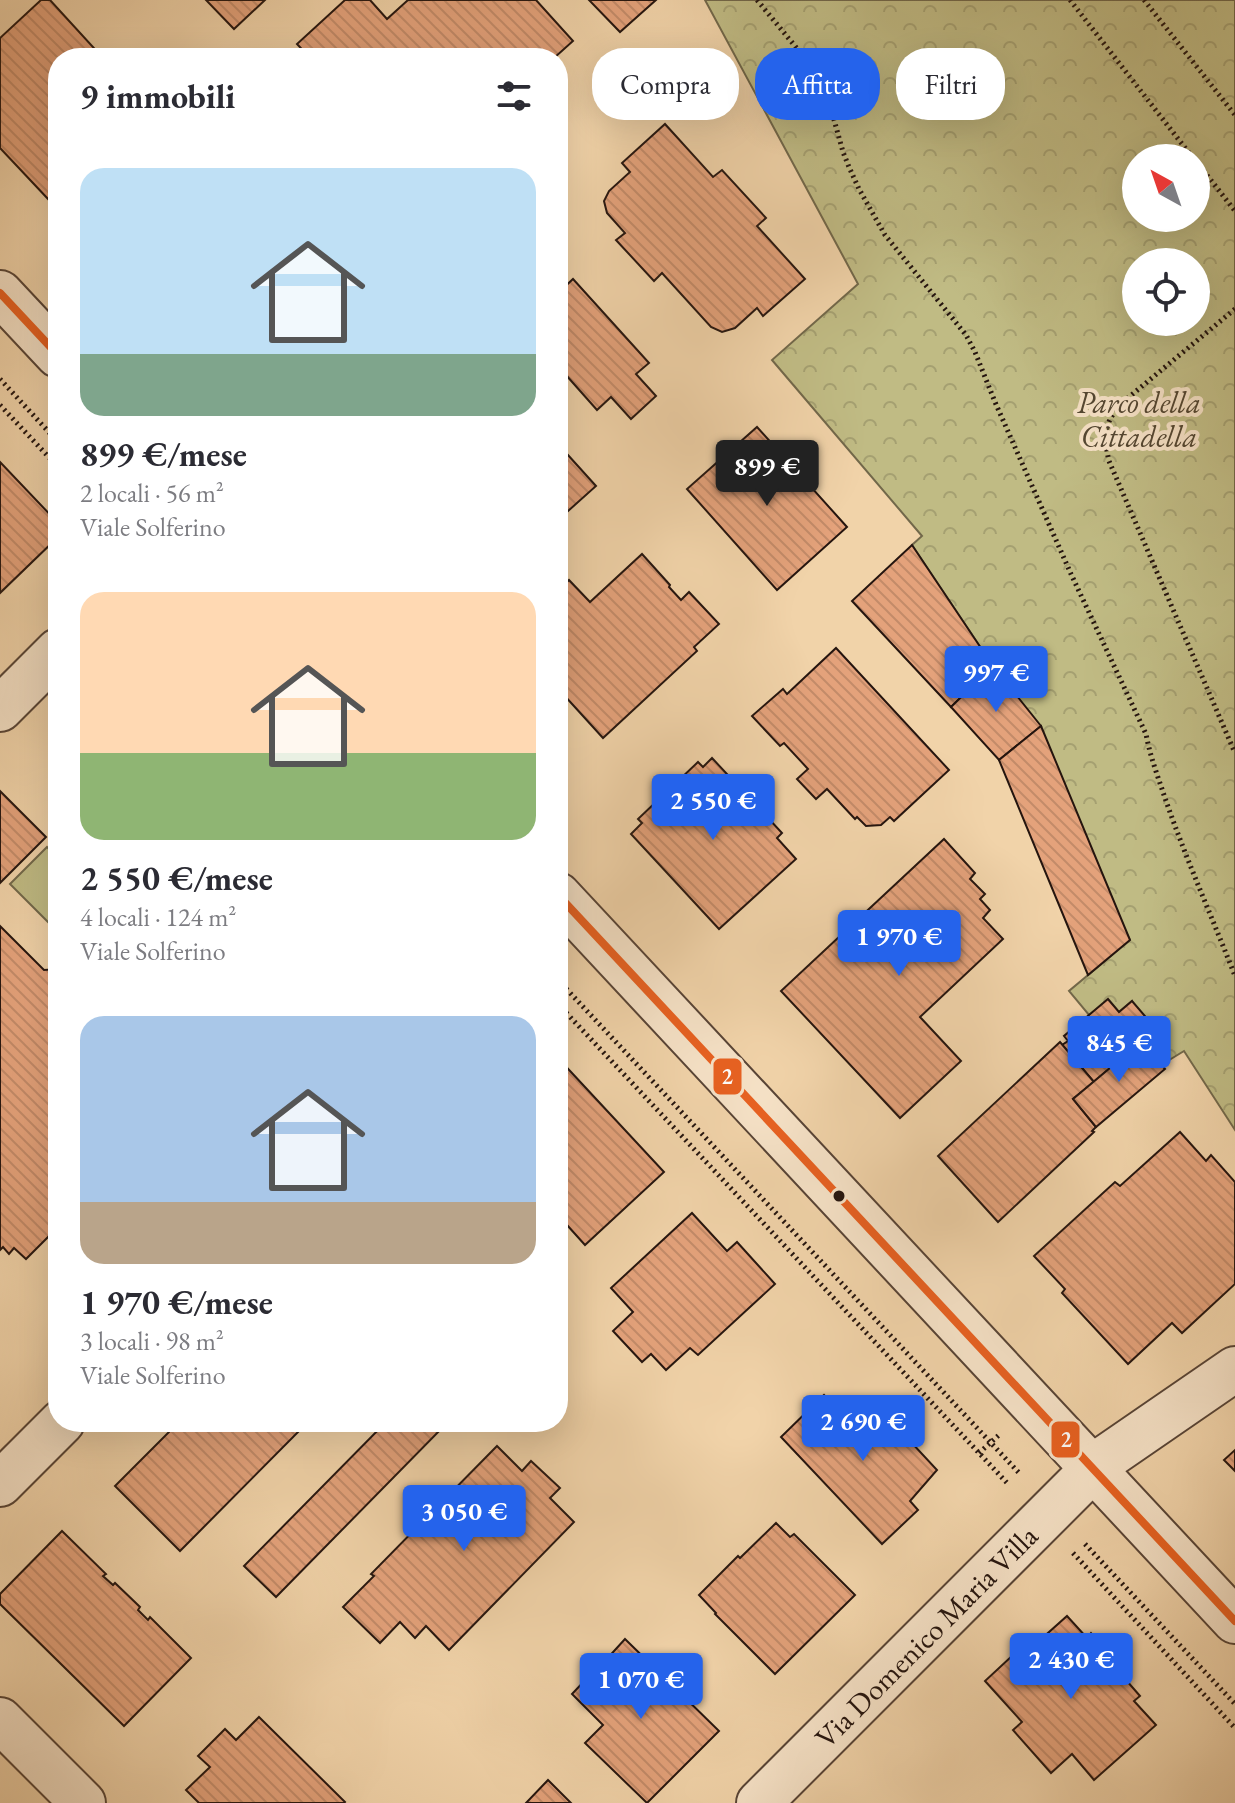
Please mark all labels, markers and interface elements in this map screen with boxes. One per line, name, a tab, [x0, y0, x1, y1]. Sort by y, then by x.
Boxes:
chip: Compra	[592, 48, 739, 120]
chip: Affitta	[755, 48, 880, 120]
chip: Filtri	[896, 48, 1005, 120]
text: 9 immobili	[80, 74, 235, 118]
icon: filters	[492, 74, 536, 118]
north arrow	[1122, 144, 1210, 232]
map controls	[1122, 144, 1210, 336]
icon: home	[236, 220, 380, 364]
button: locate	[1122, 248, 1210, 336]
park label: Parco della Cittadella	[1077, 383, 1201, 456]
text: 899 €/mese	[80, 432, 247, 476]
pin: 899 €	[711, 440, 823, 508]
text: 899 €	[734, 449, 800, 483]
text: 2 locali · 56 m²	[80, 476, 224, 510]
text: Viale Solferino	[80, 510, 226, 544]
icon: home	[236, 644, 380, 788]
pin: 997 €	[940, 646, 1052, 714]
text: 997 €	[963, 655, 1029, 689]
pin: 2 550 €	[639, 774, 787, 842]
text: 2 550 €	[670, 783, 756, 817]
text: 2 550 €/mese	[80, 856, 273, 900]
text: 4 locali · 124 m²	[80, 900, 236, 934]
pin: 1 970 €	[825, 910, 973, 978]
text: 1 970 €	[856, 919, 942, 953]
text: Viale Solferino	[80, 934, 226, 968]
pin: 845 €	[1063, 1016, 1175, 1084]
text: 845 €	[1086, 1025, 1152, 1059]
line badge: 2	[712, 1057, 743, 1096]
text: 2	[721, 1062, 733, 1091]
icon: home	[236, 1068, 380, 1212]
unlabelled marker	[831, 1188, 847, 1204]
text: 1 970 €/mese	[80, 1280, 273, 1324]
text: 3 locali · 98 m²	[80, 1324, 224, 1358]
text: Viale Solferino	[80, 1358, 226, 1392]
pin: 2 690 €	[789, 1395, 937, 1463]
text: 2 690 €	[820, 1404, 906, 1438]
line badge: 2	[1050, 1420, 1081, 1459]
text: 2	[1060, 1425, 1072, 1454]
pin: 3 050 €	[390, 1485, 538, 1553]
text: 3 050 €	[421, 1494, 507, 1528]
street label: Via Domenico Maria Villa	[806, 1516, 1046, 1756]
pin: 2 430 €	[997, 1633, 1145, 1701]
text: 2 430 €	[1028, 1642, 1114, 1676]
pin: 1 070 €	[567, 1653, 715, 1721]
text: 1 070 €	[598, 1662, 684, 1696]

